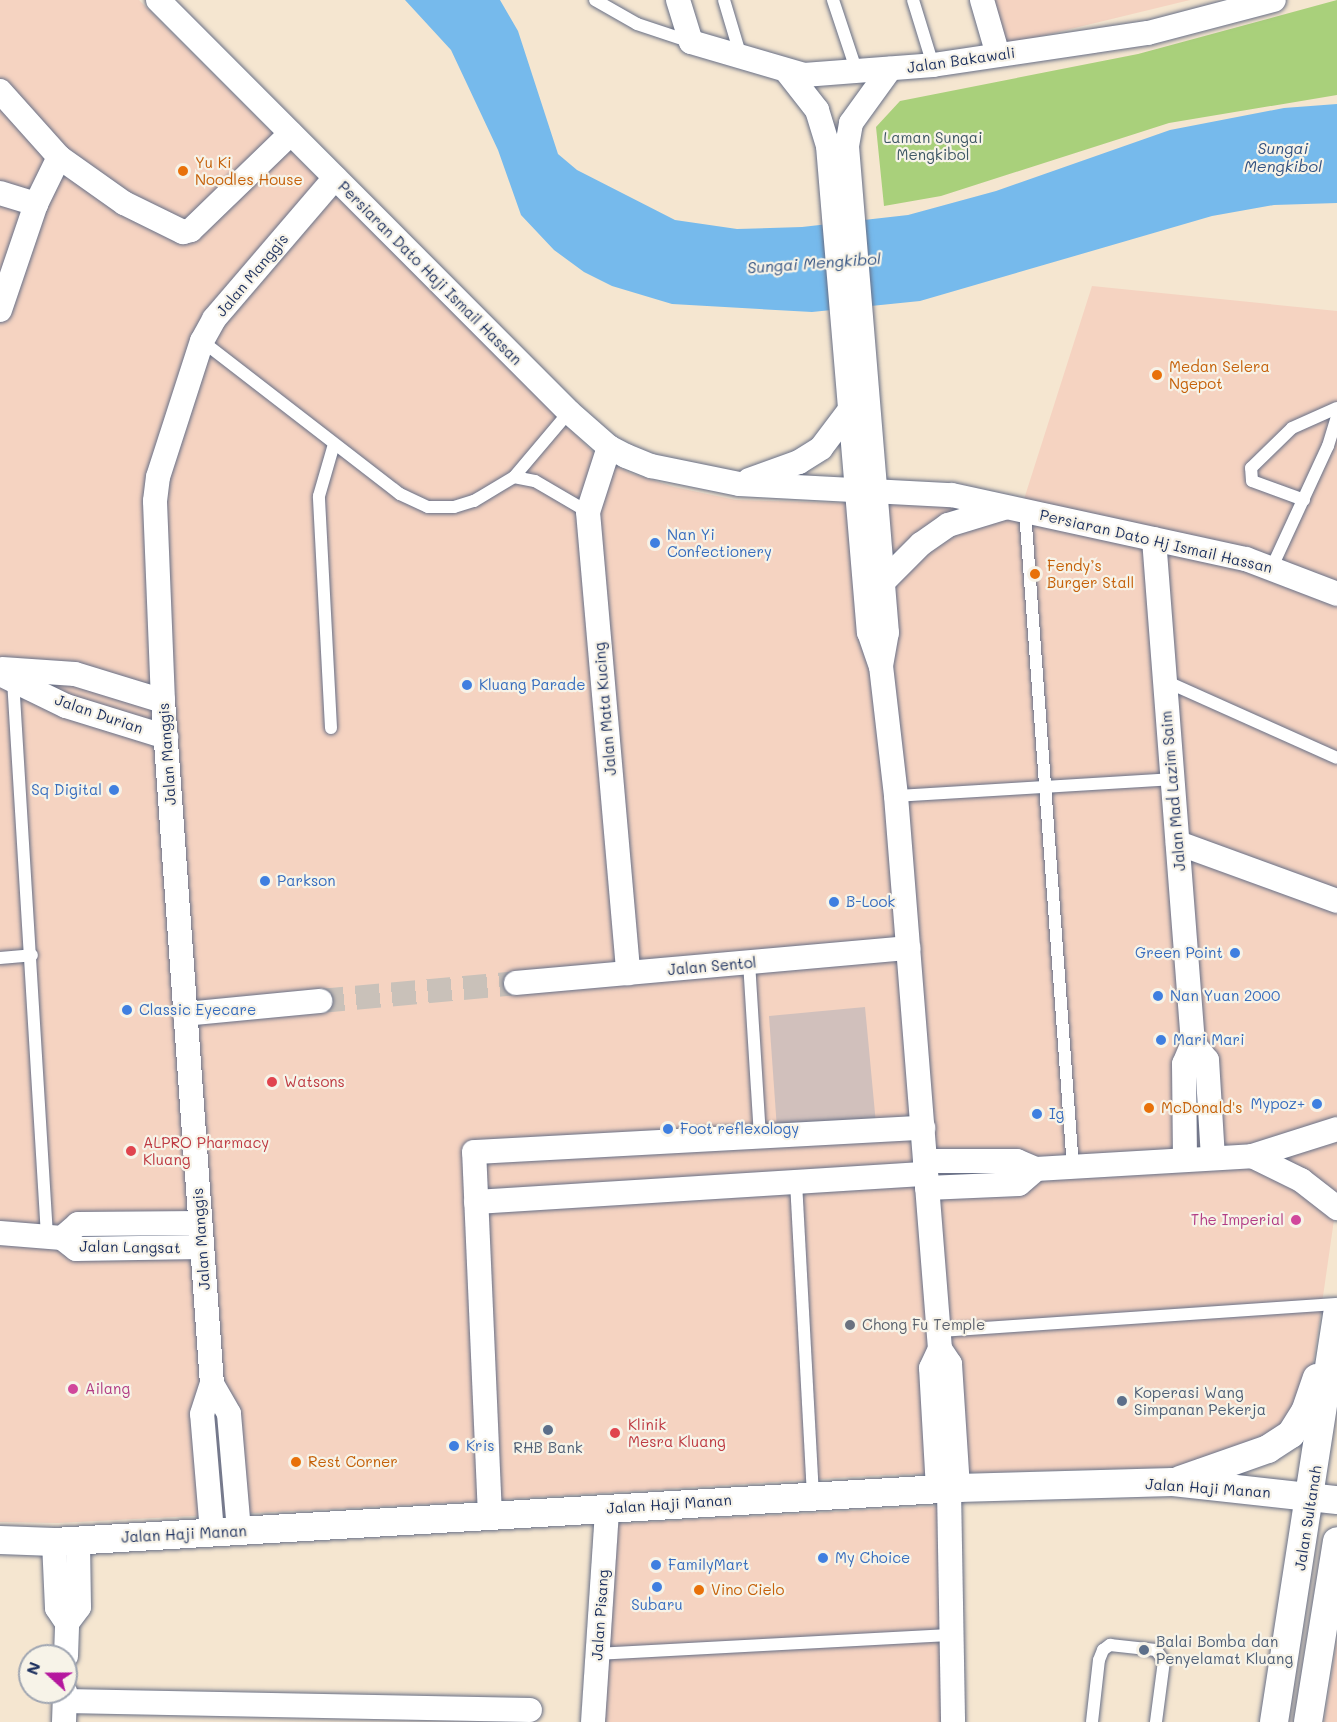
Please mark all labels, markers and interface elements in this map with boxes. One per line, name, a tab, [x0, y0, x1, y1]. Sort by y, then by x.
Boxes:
street label: Jalan Bakawali	[906, 43, 1016, 77]
park label: Laman Sungai Mengkibol	[883, 128, 983, 163]
water label: Sungai Mengkibol	[1244, 138, 1322, 176]
place label: Yu Ki Noodles House	[195, 153, 303, 188]
marker: Yu Ki Noodles House	[176, 164, 190, 178]
street label: Persiaran Dato Haji Ismail Hassan	[334, 177, 526, 369]
street label: Jalan Manggis	[212, 230, 292, 320]
water label: Sungai Mengkibol	[747, 249, 881, 277]
place label: Medan Selera Ngepot	[1169, 357, 1270, 392]
marker: Medan Selera Ngepot	[1150, 368, 1164, 382]
street label: Persiaran Dato Hj Ismail Hassan	[1038, 505, 1274, 577]
place label: Nan Yi Confectionery	[667, 525, 772, 560]
marker: Nan Yi Confectionery	[648, 536, 662, 550]
place label: Fendy’s Burger Stall	[1047, 556, 1134, 591]
marker: Fendy’s Burger Stall	[1028, 567, 1042, 581]
street label: Jalan Mata Kucing	[590, 642, 620, 776]
place label: Kluang Parade	[479, 676, 585, 694]
marker: Kluang Parade	[460, 678, 474, 692]
street label: Jalan Durian	[53, 691, 145, 737]
street label: Jalan Manggis	[154, 702, 180, 806]
street label: Jalan Mad Lazim Saim	[1157, 710, 1189, 872]
place label: Sq Digital	[31, 781, 102, 799]
marker: Sq Digital	[107, 783, 121, 797]
place label: Parkson	[277, 872, 335, 890]
marker: Parkson	[258, 874, 272, 888]
place label: B-Look	[846, 893, 895, 911]
marker: B-Look	[827, 895, 841, 909]
place label: Green Point	[1135, 944, 1223, 962]
marker: Green Point	[1228, 946, 1242, 960]
street label: Jalan Sentol	[667, 953, 757, 979]
place label: Nan Yuan 2000	[1170, 987, 1280, 1005]
marker: Nan Yuan 2000	[1151, 989, 1165, 1003]
place label: Classic Eyecare	[139, 1001, 256, 1019]
marker: Classic Eyecare	[120, 1003, 134, 1017]
place label: Mari Mari	[1173, 1031, 1245, 1049]
marker: Mari Mari	[1154, 1033, 1168, 1047]
place label: Watsons	[284, 1073, 345, 1091]
marker: Watsons	[265, 1075, 279, 1089]
place label: Mypoz+	[1251, 1095, 1305, 1113]
marker: Mypoz+	[1310, 1097, 1324, 1111]
place label: McDonald's	[1161, 1099, 1243, 1117]
marker: McDonald's	[1142, 1101, 1156, 1115]
place label: Ig	[1049, 1105, 1064, 1123]
marker: Ig	[1030, 1107, 1044, 1121]
place label: Foot reflexology	[680, 1120, 799, 1138]
marker: Foot reflexology	[661, 1122, 675, 1136]
place label: ALPRO Pharmacy Kluang	[143, 1133, 269, 1168]
marker: ALPRO Pharmacy Kluang	[124, 1144, 138, 1158]
street label: Jalan Manggis	[188, 1187, 214, 1291]
place label: The Imperial	[1191, 1211, 1284, 1229]
marker: The Imperial	[1289, 1213, 1303, 1227]
street label: Jalan Langsat	[79, 1237, 181, 1257]
place label: Chong Fu Temple	[862, 1316, 985, 1334]
marker: Chong Fu Temple	[843, 1318, 857, 1332]
place label: Ailang	[85, 1380, 130, 1398]
marker: Ailang	[66, 1382, 80, 1396]
place label: Koperasi Wang Simpanan Pekerja	[1134, 1383, 1266, 1418]
marker: Koperasi Wang Simpanan Pekerja	[1115, 1394, 1129, 1408]
place label: Klinik Mesra Kluang	[628, 1415, 726, 1450]
marker: RHB Bank	[541, 1423, 555, 1437]
marker: Klinik Mesra Kluang	[606, 1424, 624, 1442]
place label: Kris	[466, 1437, 495, 1455]
marker: Kris	[447, 1439, 461, 1453]
place label: RHB Bank	[513, 1439, 583, 1457]
place label: Rest Corner	[308, 1453, 398, 1471]
marker: Rest Corner	[289, 1455, 303, 1469]
street label: Jalan Sultanah	[1291, 1464, 1325, 1572]
street label: Jalan Haji Manan	[1145, 1475, 1271, 1501]
street label: Jalan Haji Manan	[606, 1491, 732, 1517]
street label: Jalan Haji Manan	[121, 1522, 247, 1546]
place label: My Choice	[835, 1549, 910, 1567]
marker: My Choice	[816, 1551, 830, 1565]
place label: FamilyMart	[668, 1556, 749, 1574]
marker: FamilyMart	[649, 1558, 663, 1572]
street label: Jalan Pisang	[588, 1569, 612, 1661]
marker: Subaru	[650, 1580, 664, 1594]
place label: Vino Cielo	[711, 1581, 784, 1599]
marker: Vino Cielo	[692, 1583, 706, 1597]
place label: Subaru	[631, 1596, 683, 1614]
place label: Balai Bomba dan Penyelamat Kluang	[1156, 1632, 1293, 1667]
marker: Balai Bomba dan Penyelamat Kluang	[1137, 1643, 1151, 1657]
north arrow	[18, 1644, 78, 1704]
text: N	[21, 1659, 45, 1678]

